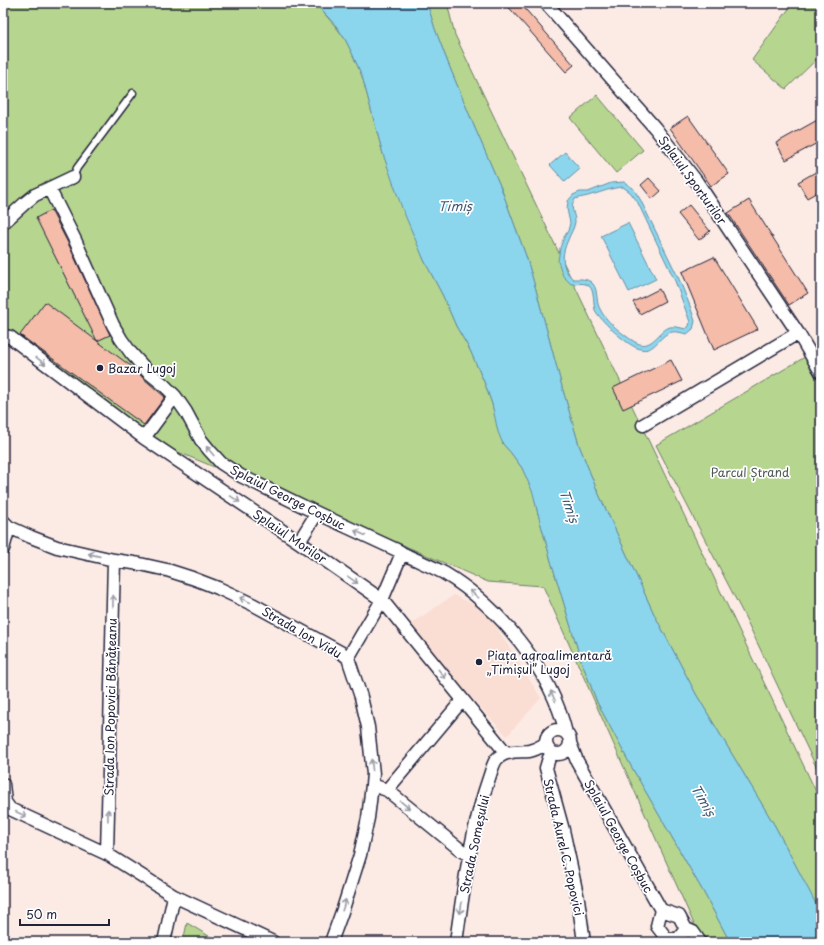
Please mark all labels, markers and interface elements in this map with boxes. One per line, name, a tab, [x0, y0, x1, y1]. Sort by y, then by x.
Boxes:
street label: Splaiul Sporturilor	[655, 132, 732, 228]
water label: Timiș	[438, 196, 474, 215]
one-way arrow	[35, 357, 46, 365]
place label: Bazar Lugoj	[108, 359, 176, 377]
marker: Bazar Lugoj	[95, 363, 105, 373]
one-way arrow	[206, 446, 215, 456]
street label: Splaiul George Coșbuc	[227, 460, 349, 534]
park label: Parcul Ștrand	[711, 463, 790, 481]
water label: Timiș	[556, 487, 585, 527]
one-way arrow	[229, 495, 240, 503]
street label: Splaiul Morilor	[250, 505, 331, 568]
one-way arrow	[354, 529, 366, 536]
one-way arrow	[88, 551, 101, 559]
one-way arrow	[348, 576, 359, 584]
one-way arrow	[468, 590, 479, 599]
one-way arrow	[109, 595, 116, 608]
one-way arrow	[239, 596, 251, 603]
street label: Strada Ion Vidu	[259, 602, 345, 662]
street label: Strada Ion Popovici Bănățeanu	[99, 618, 121, 796]
place label: Piața agroalimentară „Timișul” Lugoj	[487, 646, 612, 678]
marker: Piața agroalimentară „Timișul” Lugoj	[474, 657, 484, 667]
one-way arrow	[437, 669, 446, 680]
one-way arrow	[549, 691, 556, 703]
one-way arrow	[368, 759, 376, 772]
street label: Splaiul George Coșbuc	[580, 776, 658, 896]
street label: Strada Aurel C. Popovici	[539, 777, 589, 917]
water label: Timiș	[687, 781, 722, 821]
street label: Strada Someșului	[455, 793, 493, 895]
one-way arrow	[400, 800, 411, 809]
one-way arrow	[104, 809, 111, 822]
one-way arrow	[15, 811, 27, 818]
one-way arrow	[341, 899, 348, 912]
scale bar	[20, 901, 109, 927]
one-way arrow	[457, 901, 465, 914]
text: 50 m	[26, 905, 57, 923]

